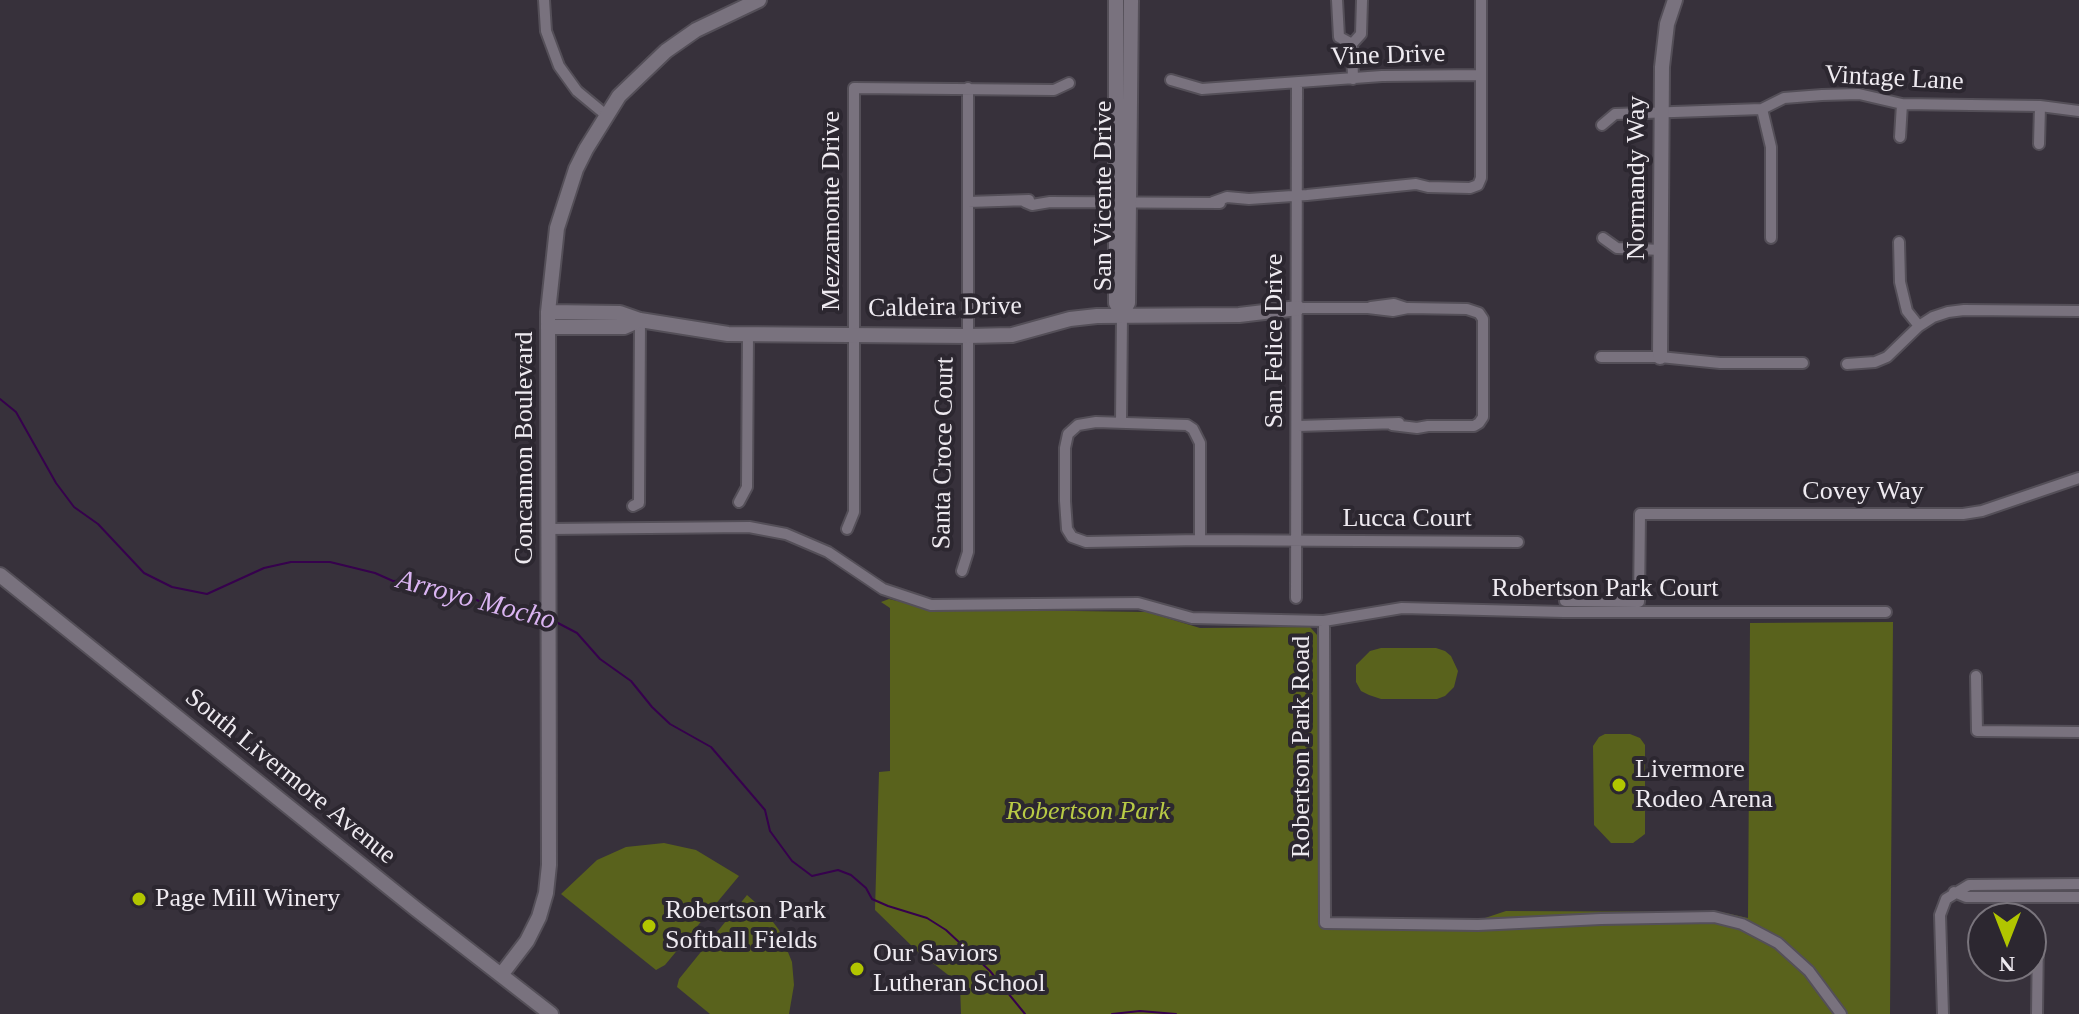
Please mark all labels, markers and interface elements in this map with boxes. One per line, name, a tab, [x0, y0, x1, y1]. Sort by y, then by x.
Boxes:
street label: Vine Drive	[1330, 38, 1446, 74]
street label: Vintage Lane	[1824, 60, 1964, 98]
street label: Normandy Way	[1621, 96, 1653, 260]
street label: San Vicente Drive	[1088, 101, 1120, 291]
street label: Mezzamonte Drive	[816, 111, 848, 311]
street label: San Felice Drive	[1259, 254, 1291, 428]
street label: Caldeira Drive	[868, 291, 1022, 325]
street label: Concannon Boulevard	[509, 331, 541, 565]
street label: Santa Croce Court	[927, 357, 961, 549]
street label: Covey Way	[1802, 476, 1924, 508]
street label: Lucca Court	[1342, 503, 1472, 535]
water label: Arroyo Mocho	[393, 564, 559, 638]
street label: Robertson Park Court	[1492, 573, 1718, 605]
street label: Robertson Park Road	[1286, 636, 1318, 858]
street label: South Livermore Avenue	[178, 682, 402, 872]
place label: Livermore Rodeo Arena	[1635, 754, 1773, 816]
marker: Livermore Rodeo Arena	[1610, 776, 1628, 794]
park label: Robertson Park	[1006, 796, 1170, 828]
place label: Page Mill Winery	[155, 883, 340, 915]
marker: Page Mill Winery	[130, 890, 148, 908]
place label: Robertson Park Softball Fields	[665, 895, 826, 956]
north arrow	[1967, 902, 2047, 982]
marker: Robertson Park Softball Fields	[640, 917, 658, 935]
place label: Our Saviors Lutheran School	[873, 938, 1046, 1000]
text: N	[1999, 952, 2015, 977]
marker: Our Saviors Lutheran School	[848, 960, 866, 978]

